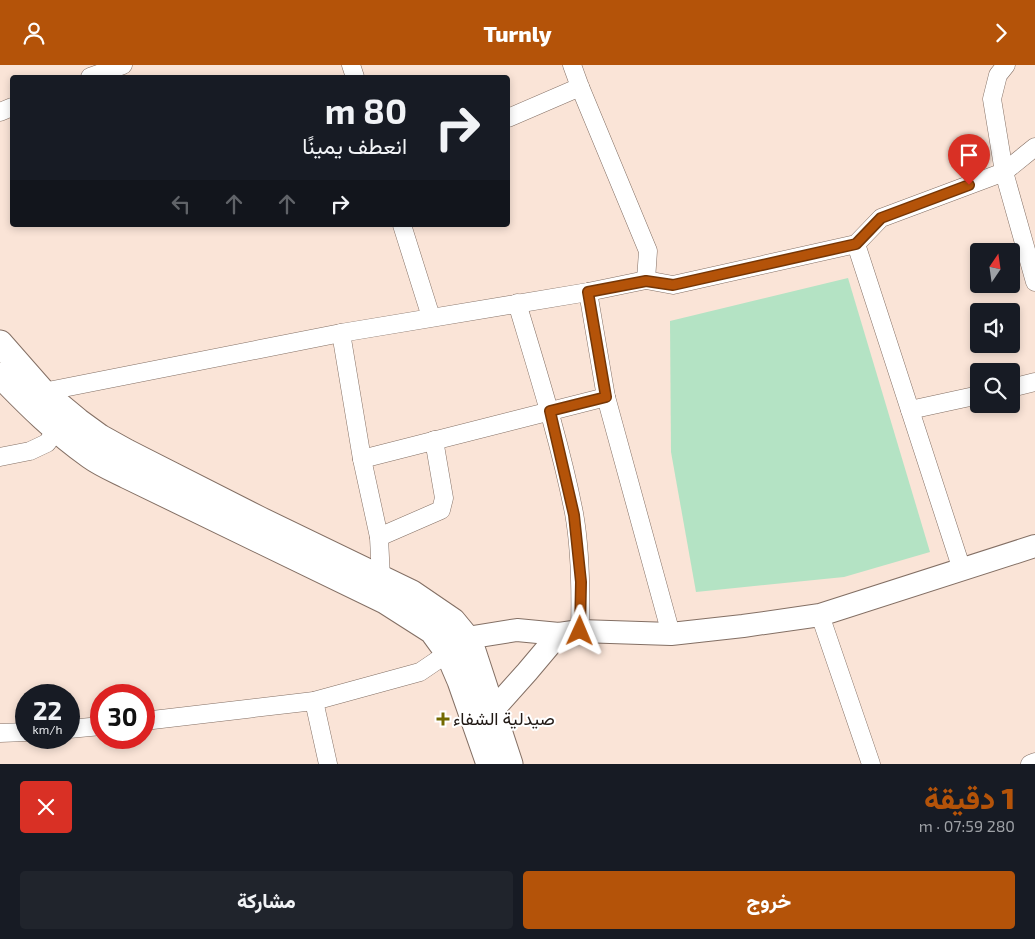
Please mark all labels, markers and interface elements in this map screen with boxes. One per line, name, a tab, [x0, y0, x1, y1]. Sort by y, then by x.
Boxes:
icon: person	[20, 19, 48, 47]
icon: forward	[987, 19, 1015, 47]
text: Turnly	[483, 20, 552, 46]
text: 80 m	[325, 89, 407, 131]
icon: right	[425, 95, 490, 160]
text: انعطف يمينًا	[302, 132, 407, 158]
pin	[948, 134, 990, 185]
icon: arrive	[955, 141, 983, 169]
icon: left	[167, 190, 195, 218]
icon: ahead	[220, 190, 248, 218]
icon: ahead	[273, 190, 301, 218]
icon: right	[326, 190, 354, 218]
north arrow	[970, 243, 1020, 293]
map controls	[970, 243, 1020, 413]
button: sound	[970, 303, 1020, 353]
button: search	[970, 363, 1020, 413]
position arrow	[553, 604, 605, 656]
speed limit sign: 30	[90, 684, 155, 749]
text: 22	[33, 695, 62, 725]
place label: صيدلية الشفاء	[453, 707, 555, 729]
marker: صيدلية الشفاء	[437, 713, 449, 725]
text: km/h	[33, 722, 62, 736]
text: 1 دقيقة	[924, 779, 1015, 815]
button: close	[20, 781, 72, 833]
text: 280 m · 07:59	[919, 816, 1015, 835]
button: مشاركة	[20, 871, 513, 929]
button: خروج	[523, 871, 1015, 929]

